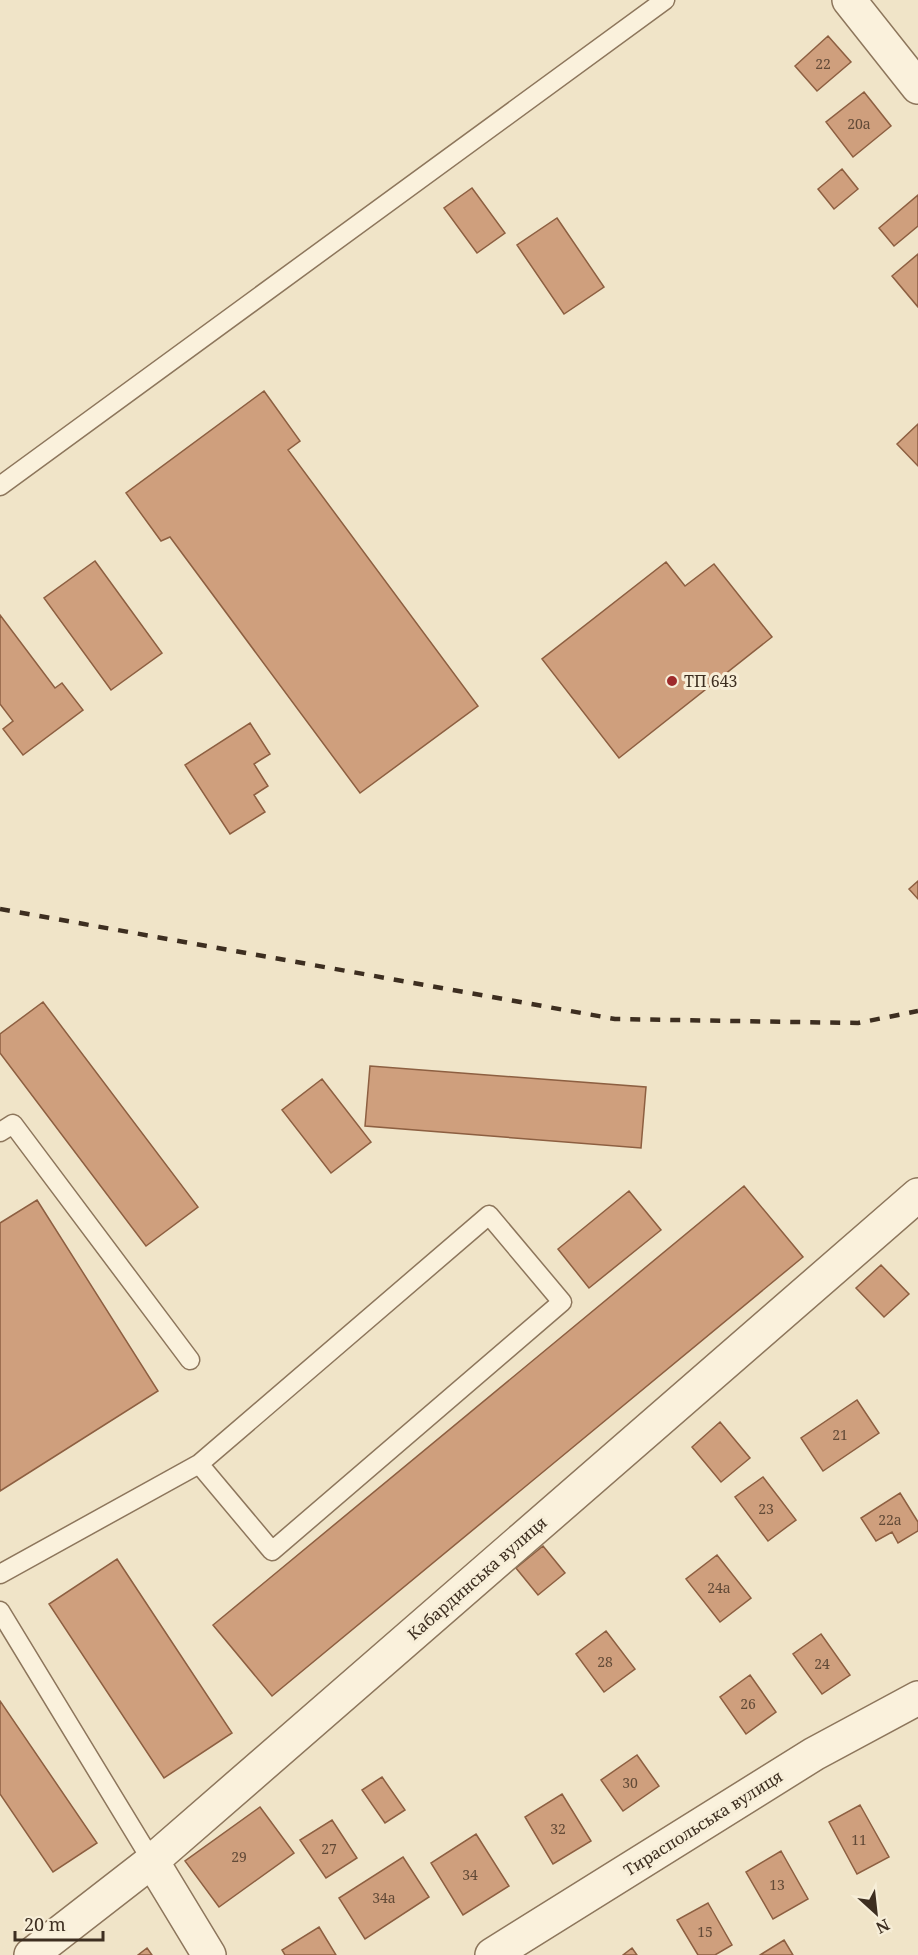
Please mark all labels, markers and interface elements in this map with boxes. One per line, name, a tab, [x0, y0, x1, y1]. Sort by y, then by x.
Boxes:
house number: 22	[815, 54, 831, 73]
house number: 20а	[847, 114, 871, 133]
place label: ТП 643	[684, 670, 738, 692]
marker: ТП 643	[665, 674, 679, 688]
house number: 21	[832, 1425, 848, 1444]
house number: 23	[758, 1499, 774, 1518]
house number: 22а	[878, 1510, 902, 1529]
street label: Кабардинська вулиця	[403, 1511, 551, 1645]
house number: 24а	[707, 1578, 731, 1597]
house number: 28	[597, 1652, 613, 1671]
house number: 24	[814, 1654, 830, 1673]
house number: 26	[740, 1694, 756, 1713]
street label: Тираспольська вулиця	[619, 1765, 787, 1881]
house number: 30	[622, 1773, 638, 1792]
house number: 32	[550, 1819, 566, 1838]
house number: 11	[851, 1830, 867, 1849]
house number: 27	[321, 1839, 337, 1858]
house number: 29	[231, 1847, 247, 1866]
house number: 34	[462, 1865, 478, 1884]
house number: 13	[769, 1875, 785, 1894]
north arrow	[846, 1883, 906, 1943]
house number: 34а	[372, 1888, 396, 1907]
scale bar	[15, 1904, 104, 1942]
text: 20 m	[24, 1912, 66, 1936]
text: N	[872, 1914, 893, 1939]
house number: 15	[697, 1922, 713, 1941]

